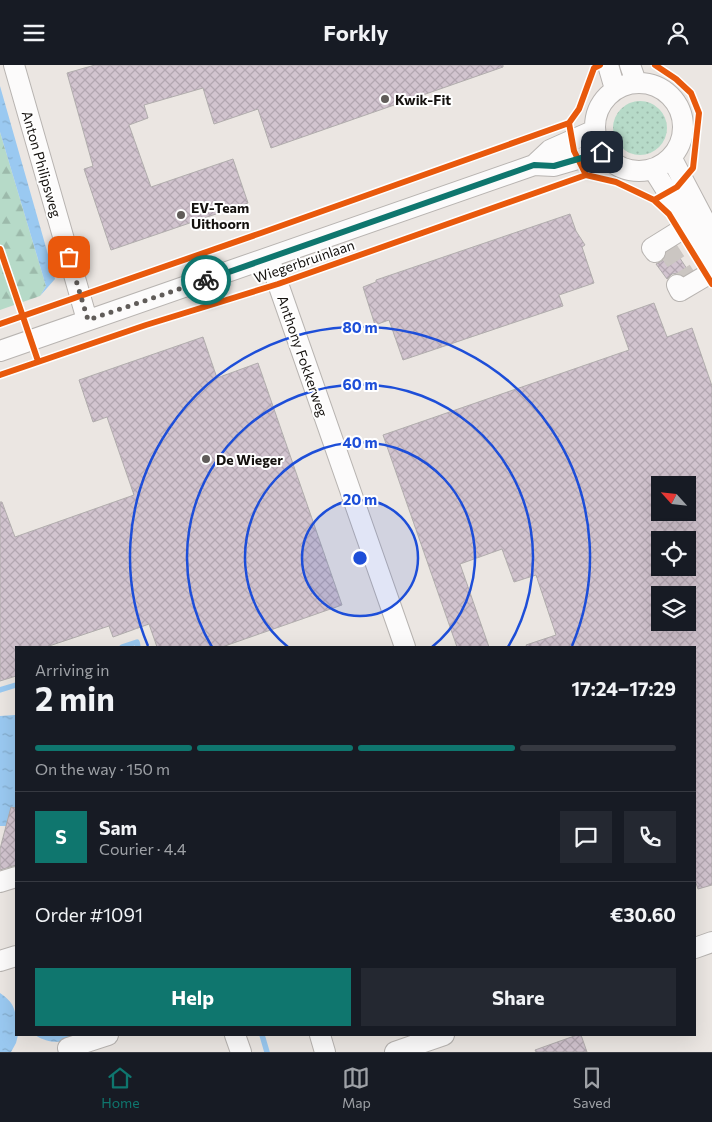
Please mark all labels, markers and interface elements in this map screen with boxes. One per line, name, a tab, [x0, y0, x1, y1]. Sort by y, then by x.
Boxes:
icon: menu	[20, 19, 48, 47]
text: Forkly	[323, 19, 389, 46]
icon: person	[664, 19, 692, 47]
place label: Kwik-Fit	[395, 91, 451, 108]
marker: Kwik-Fit	[379, 93, 391, 105]
street label: Anton Philipsweg	[19, 109, 65, 220]
pin	[581, 131, 623, 173]
icon: home	[588, 138, 616, 166]
place label: EV-Team Uithoorn	[191, 199, 250, 232]
marker: EV-Team Uithoorn	[175, 209, 187, 221]
pin	[48, 236, 90, 278]
street label: Wiegerbruinlaan	[251, 236, 357, 286]
icon: bag	[55, 243, 83, 271]
courier	[181, 255, 231, 305]
icon: bike	[192, 266, 220, 294]
street label: Anthony Fokkerweg	[274, 293, 332, 419]
text: 80 m	[342, 318, 378, 336]
text: 60 m	[342, 375, 378, 393]
text: 40 m	[342, 433, 378, 451]
place label: De Wieger	[216, 451, 283, 468]
marker: De Wieger	[200, 453, 212, 465]
north arrow	[651, 476, 696, 521]
map controls	[651, 476, 696, 631]
text: 20 m	[343, 490, 377, 508]
button: locate	[651, 531, 696, 576]
centre of rings	[351, 549, 369, 567]
button: layers	[651, 586, 696, 631]
text: Arriving in	[35, 660, 109, 679]
text: 17:24–17:29	[572, 677, 676, 700]
text: 2 min	[35, 678, 115, 718]
text: On the way · 150 m	[35, 759, 170, 778]
button: chat	[560, 811, 612, 863]
button: phone	[624, 811, 676, 863]
text: Sam	[99, 816, 137, 839]
text: S	[55, 825, 67, 848]
text: Courier · 4.4	[99, 839, 186, 858]
text: Order #1091	[35, 903, 143, 926]
text: €30.60	[610, 903, 676, 926]
button: Help	[35, 968, 351, 1026]
button: Share	[361, 968, 676, 1026]
tab: Home	[101, 1064, 140, 1111]
tab: Map	[342, 1064, 371, 1111]
tab: Saved	[573, 1064, 611, 1111]

